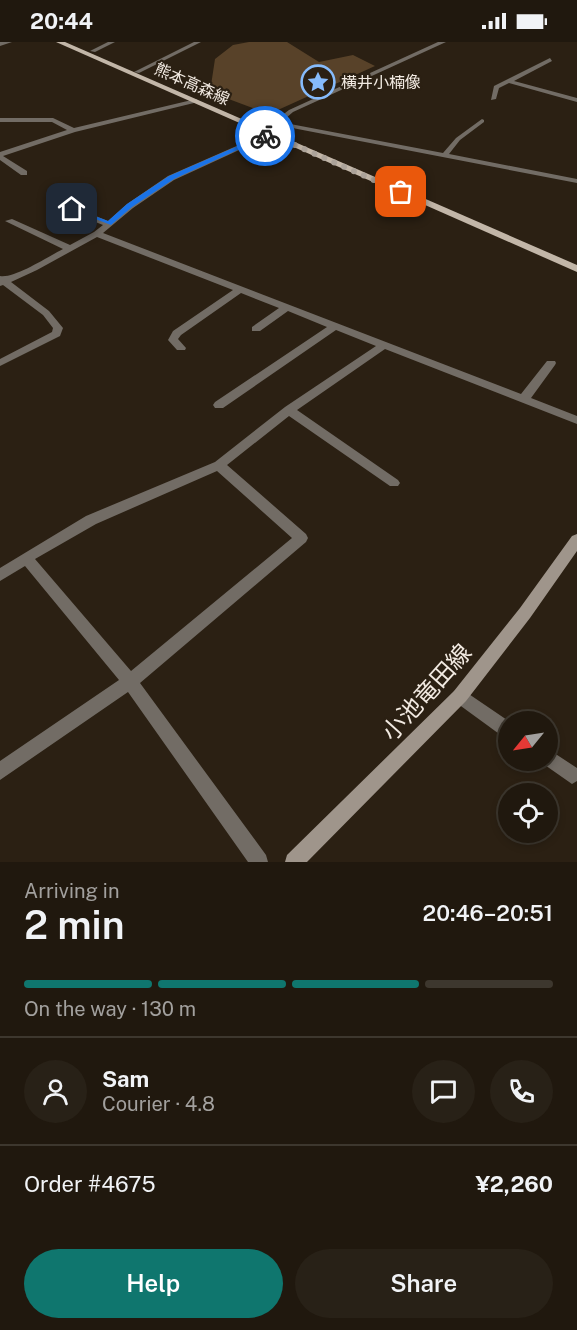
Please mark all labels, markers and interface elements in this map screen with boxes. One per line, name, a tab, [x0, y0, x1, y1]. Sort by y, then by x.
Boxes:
text: 20:44	[30, 8, 93, 34]
street label: 熊本高森線	[152, 59, 232, 109]
place icon: 横井小楠像	[300, 64, 336, 100]
place label: 横井小楠像	[341, 73, 421, 92]
courier	[235, 106, 295, 166]
icon: bike	[249, 120, 282, 153]
pin	[375, 166, 426, 217]
icon: bag	[384, 175, 417, 208]
pin	[46, 183, 97, 234]
icon: home	[55, 192, 88, 225]
street label: 小池竜田線	[375, 638, 477, 746]
north arrow	[498, 711, 558, 771]
map controls	[498, 711, 558, 843]
button: locate	[498, 783, 558, 843]
text: Arriving in	[24, 879, 119, 903]
text: 20:46–20:51	[423, 900, 553, 926]
text: 2 min	[24, 902, 125, 948]
text: On the way · 130 m	[24, 997, 196, 1021]
button: person	[24, 1060, 87, 1123]
button: chat	[412, 1060, 475, 1123]
button: phone	[490, 1060, 553, 1123]
text: Sam	[102, 1066, 149, 1092]
text: Courier · 4.8	[102, 1092, 215, 1116]
text: Order #4675	[24, 1171, 156, 1197]
text: ¥2,260	[475, 1171, 553, 1197]
button: Help	[24, 1249, 283, 1318]
button: Share	[295, 1249, 553, 1318]

